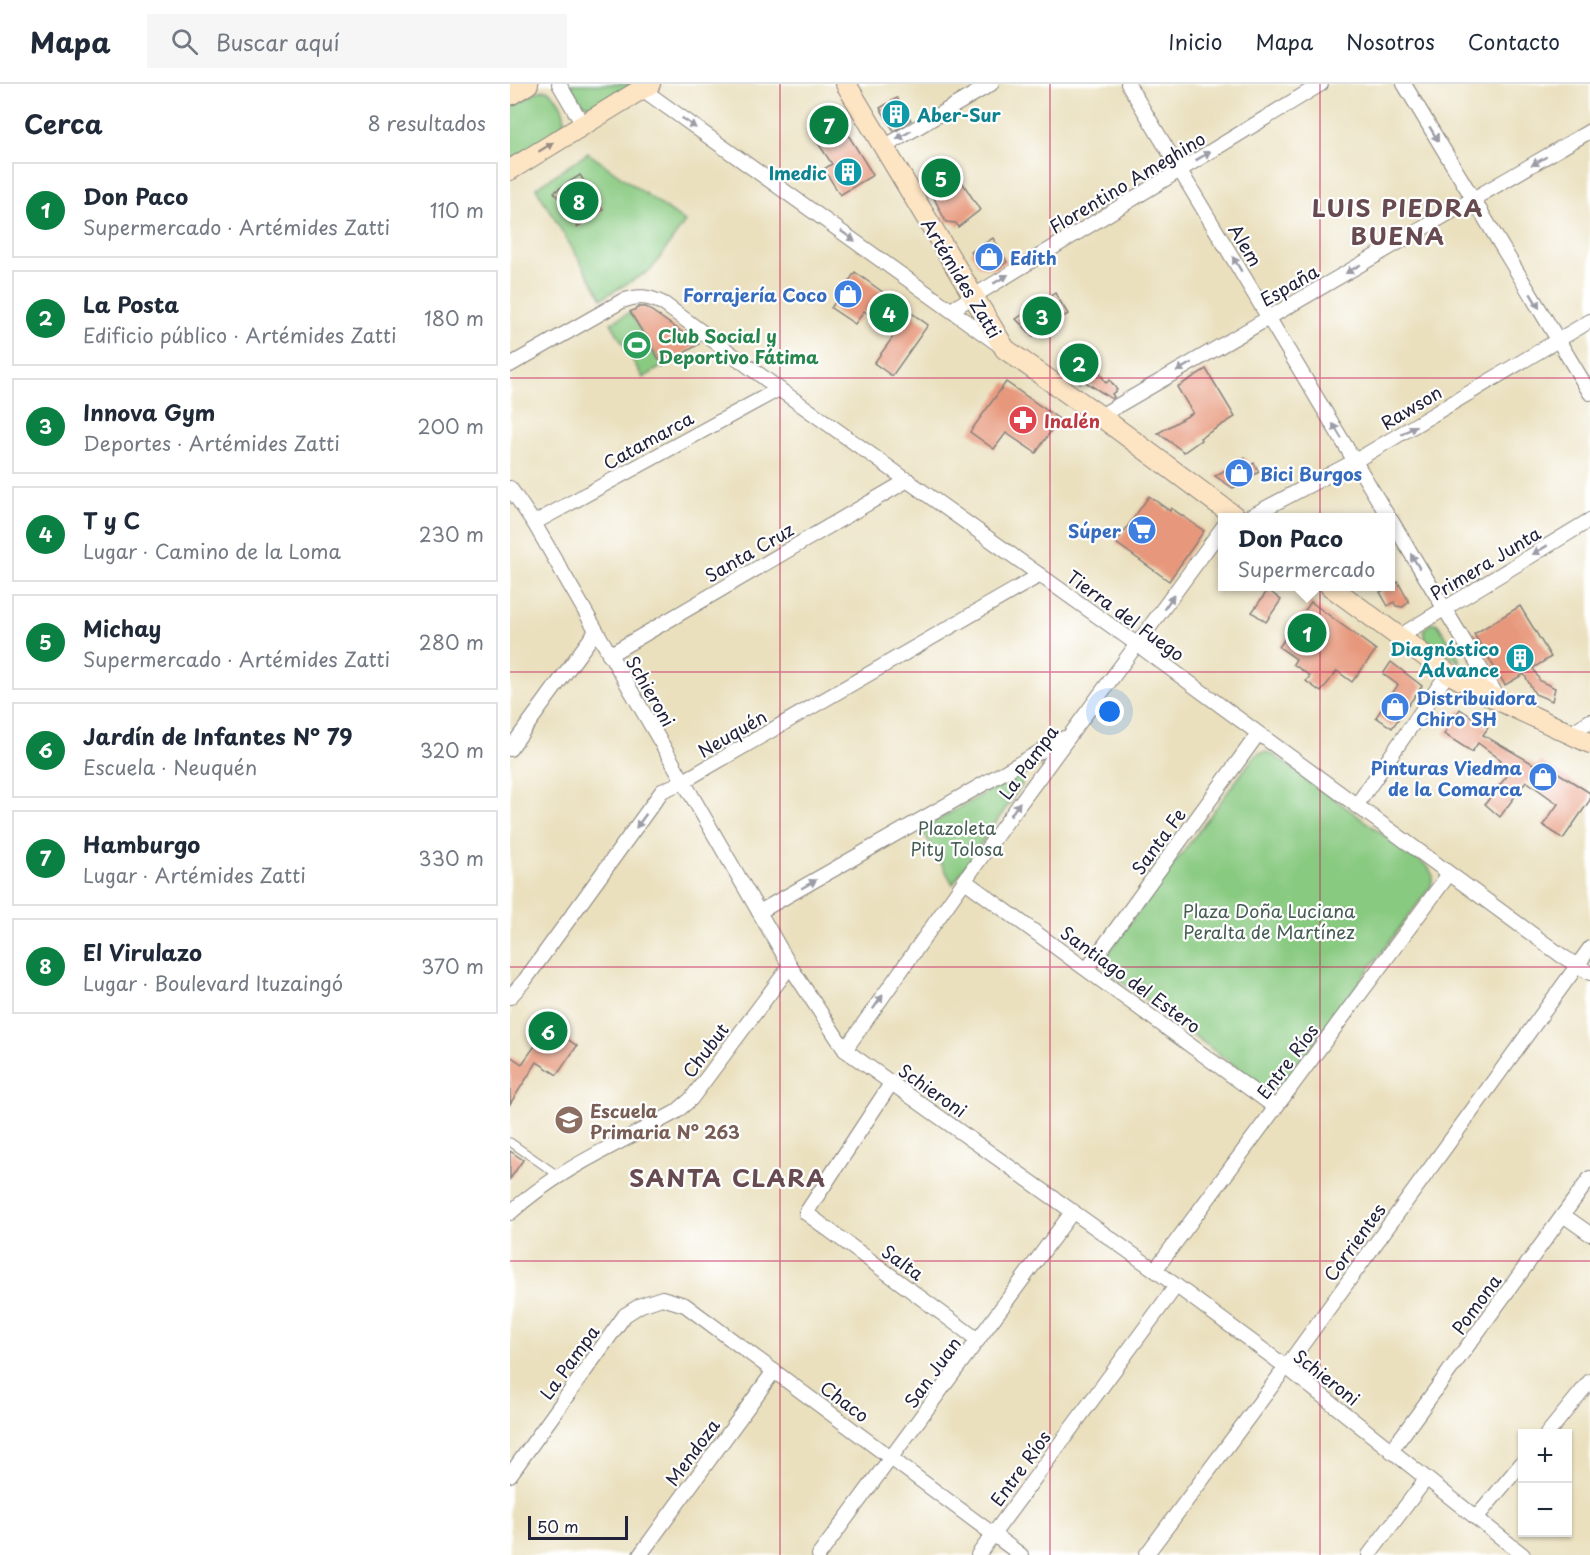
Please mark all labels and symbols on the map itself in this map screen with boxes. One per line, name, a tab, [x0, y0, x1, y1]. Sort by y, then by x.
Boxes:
building icon: Aber-Sur	[880, 98, 912, 130]
place label: Aber-Sur	[916, 101, 1001, 128]
pin: 7	[810, 102, 848, 147]
one-way arrow	[681, 117, 697, 129]
street label: Florentino Ameghino	[1044, 125, 1210, 239]
one-way arrow	[1429, 126, 1440, 142]
one-way arrow	[896, 129, 913, 139]
one-way arrow	[538, 142, 555, 153]
one-way arrow	[1195, 151, 1211, 162]
one-way arrow	[1531, 155, 1547, 166]
building icon: Imedic	[832, 156, 864, 188]
pin: 5	[922, 156, 960, 200]
place label: Imedic	[769, 159, 827, 186]
pin: 8	[560, 178, 598, 224]
district label: LUIS PIEDRA BUENA	[1312, 189, 1484, 253]
street label: Artémides Zatti	[915, 213, 1009, 343]
street label: Alem	[1223, 219, 1269, 271]
one-way arrow	[839, 230, 855, 242]
shop icon: Edith	[973, 241, 1005, 273]
place label: Edith	[1010, 244, 1057, 271]
one-way arrow	[1231, 256, 1242, 272]
street label: España	[1255, 257, 1324, 313]
one-way arrow	[1344, 264, 1361, 274]
one-way arrow	[993, 274, 1009, 285]
shop icon: Forrajería Coco	[832, 278, 864, 310]
place label: Forrajería Coco	[683, 281, 827, 308]
pin: 4	[870, 290, 908, 336]
one-way arrow	[1529, 293, 1540, 309]
pin: 3	[1022, 294, 1062, 338]
place label: Club Social y Deportivo Fátima	[658, 322, 819, 370]
sports icon: Club Social y Deportivo Fátima	[621, 329, 653, 361]
pin: 2	[1060, 340, 1098, 386]
one-way arrow	[1175, 362, 1192, 372]
street label: Rawson	[1375, 378, 1447, 436]
street label: Catamarca	[598, 404, 698, 476]
pharmacy icon: Inalén	[1007, 404, 1039, 436]
place label: Inalén	[1044, 407, 1100, 434]
one-way arrow	[1332, 423, 1343, 439]
one-way arrow	[1401, 424, 1417, 435]
shop icon: Bici Burgos	[1223, 457, 1255, 489]
place label: Bici Burgos	[1260, 460, 1363, 487]
supermarket icon: Súper	[1126, 514, 1158, 546]
street label: Santa Cruz	[700, 515, 799, 588]
place label: Súper	[1068, 517, 1122, 544]
street label: Primera Junta	[1425, 519, 1546, 607]
one-way arrow	[1532, 545, 1548, 556]
one-way arrow	[1410, 553, 1421, 569]
street label: Tierra del Fuego	[1061, 563, 1191, 667]
one-way arrow	[1163, 594, 1175, 610]
pin: 1	[1288, 610, 1326, 656]
place label: Diagnóstico Advance	[1390, 635, 1499, 683]
building icon: Diagnóstico Advance	[1504, 642, 1536, 674]
street label: Schieroni	[620, 651, 682, 731]
place label: Distribuidora Chiro SH	[1416, 684, 1538, 732]
shop icon: Distribuidora Chiro SH	[1379, 691, 1411, 723]
your location	[1095, 697, 1124, 726]
street label: Neuquén	[693, 702, 771, 764]
street label: La Pampa	[992, 719, 1064, 805]
place label: Pinturas Viedma de la Comarca	[1370, 754, 1522, 802]
shop icon: Pinturas Viedma de la Comarca	[1527, 761, 1559, 793]
one-way arrow	[1009, 801, 1021, 816]
street label: Santa Fe	[1124, 802, 1192, 880]
one-way arrow	[635, 812, 647, 828]
park label: Plazoleta Pity Tolosa	[911, 814, 1004, 862]
one-way arrow	[801, 879, 818, 889]
park label: Plaza Doña Luciana Peralta de Martínez	[1183, 897, 1356, 945]
street label: Santiago del Estero	[1055, 919, 1207, 1039]
one-way arrow	[872, 995, 884, 1010]
pin: 6	[528, 1008, 567, 1054]
street label: Chubut	[675, 1017, 735, 1083]
street label: Entre Ríos	[1250, 1018, 1324, 1104]
street label: Schieroni	[893, 1057, 973, 1123]
place label: Escuela Primaria N° 263	[590, 1097, 740, 1145]
school or university icon: Escuela Primaria N° 263	[553, 1104, 585, 1136]
district label: SANTA CLARA	[629, 1159, 827, 1195]
street label: Corrientes	[1316, 1197, 1392, 1287]
street label: Salta	[876, 1237, 930, 1287]
street label: Pomona	[1445, 1268, 1508, 1340]
street label: La Pampa	[533, 1319, 605, 1405]
street label: San Juan	[897, 1331, 967, 1413]
street label: Schieroni	[1288, 1342, 1366, 1412]
street label: Chaco	[815, 1374, 875, 1428]
street label: Mendoza	[658, 1412, 726, 1491]
street label: Entre Ríos	[983, 1424, 1057, 1512]
scale bar	[528, 1513, 628, 1540]

